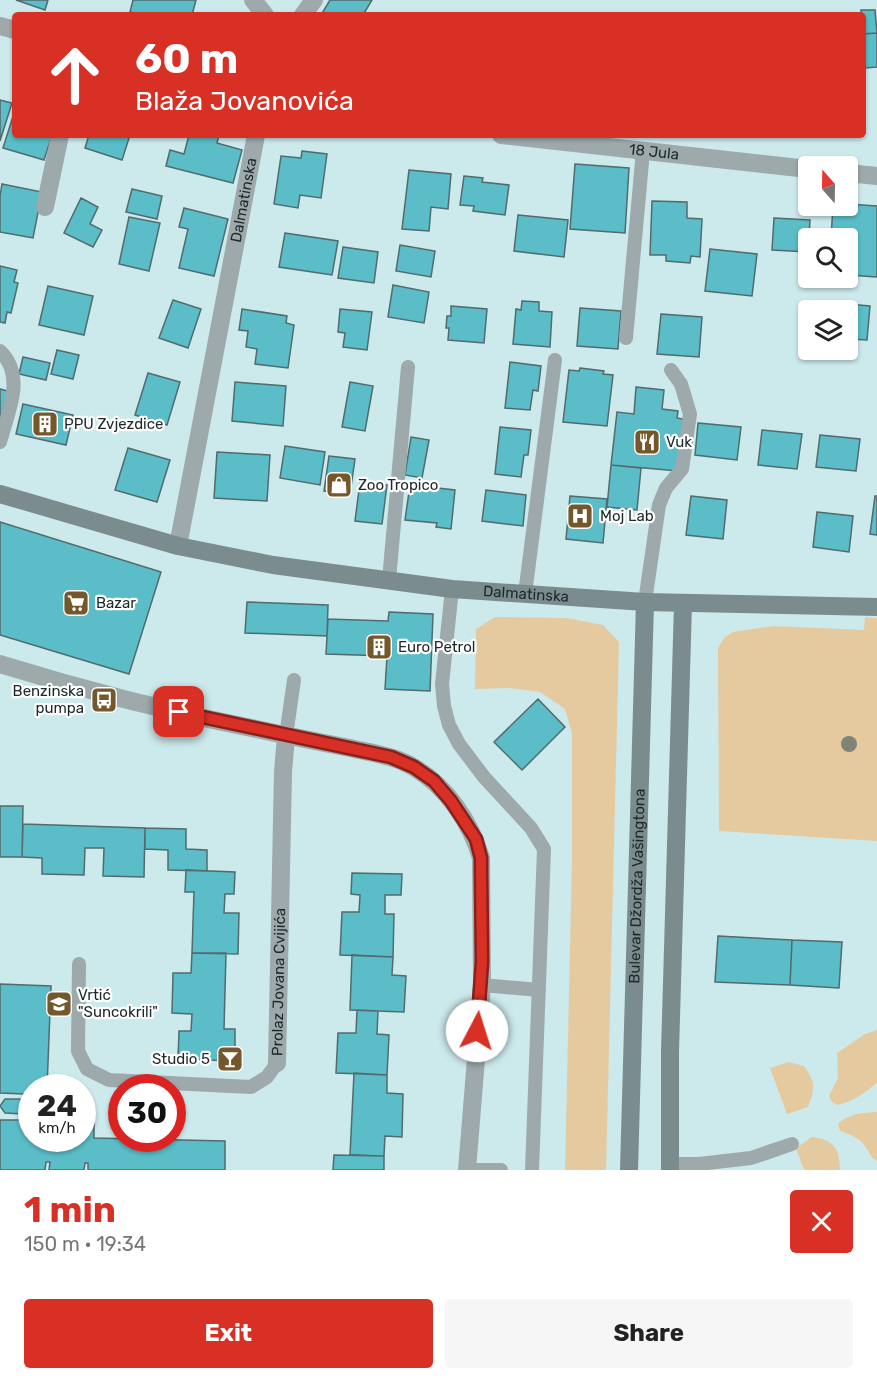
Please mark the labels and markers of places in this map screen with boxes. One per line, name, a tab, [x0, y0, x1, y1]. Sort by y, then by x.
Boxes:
building icon: PPU Zvjezdice	[30, 409, 60, 439]
place label: PPU Zvjezdice	[64, 415, 163, 433]
restaurant icon: Vuk	[632, 427, 662, 457]
place label: Vuk	[666, 433, 692, 451]
shop icon: Zoo Tropico	[324, 470, 354, 500]
place label: Zoo Tropico	[358, 476, 438, 494]
hospital icon: Moj Lab	[565, 501, 595, 531]
place label: Moj Lab	[600, 507, 654, 525]
supermarket icon: Bazar	[61, 588, 91, 618]
place label: Bazar	[96, 594, 136, 612]
building icon: Euro Petrol	[364, 632, 394, 662]
place label: Euro Petrol	[398, 638, 475, 656]
place label: Benzinska pumpa	[13, 682, 84, 717]
bus stop icon: Benzinska pumpa	[89, 685, 119, 715]
pin	[153, 686, 204, 737]
place label: Vrtić "Suncokrili"	[78, 986, 158, 1021]
school or university icon: Vrtić "Suncokrili"	[44, 989, 74, 1019]
bar icon: Studio 5	[215, 1044, 245, 1074]
place label: Studio 5	[152, 1050, 210, 1068]

